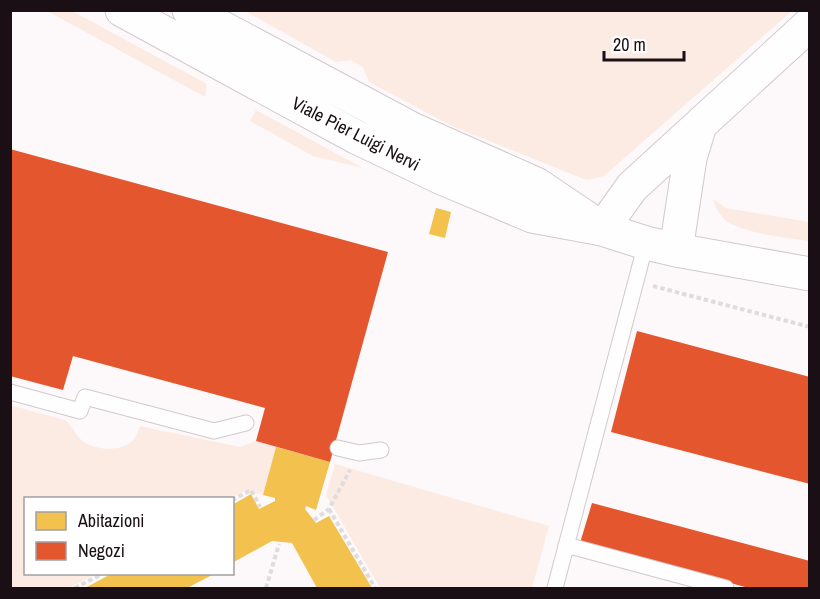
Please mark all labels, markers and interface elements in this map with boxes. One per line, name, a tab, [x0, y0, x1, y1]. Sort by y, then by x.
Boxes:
scale bar	[604, 24, 684, 62]
text: 20 m	[613, 32, 646, 57]
street label: Viale Pier Luigi Nervi	[288, 90, 425, 177]
legend	[24, 497, 234, 575]
text: Abitazioni	[77, 508, 144, 533]
text: Negozi	[78, 538, 125, 563]

